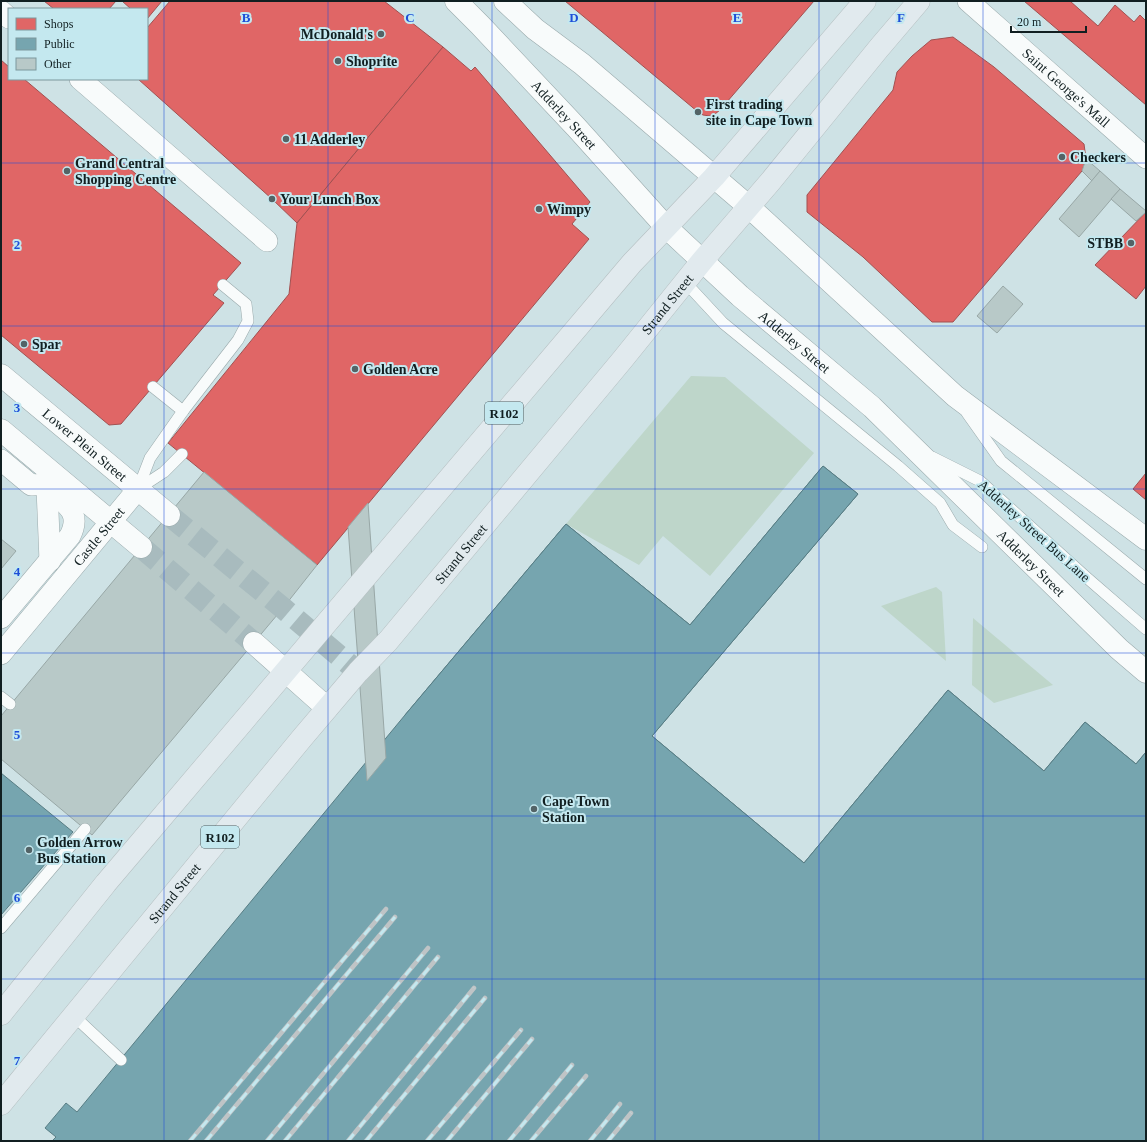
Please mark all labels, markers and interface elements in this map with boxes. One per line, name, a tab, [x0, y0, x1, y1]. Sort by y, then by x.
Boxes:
legend	[8, 8, 148, 80]
scale bar	[1011, 8, 1086, 34]
text: B	[242, 10, 251, 25]
text: C	[405, 10, 415, 25]
text: D	[569, 10, 579, 25]
text: E	[733, 10, 741, 25]
text: F	[897, 10, 905, 25]
text: 20 m	[1017, 15, 1042, 29]
text: Shops	[44, 17, 74, 31]
place label: McDonald's	[301, 27, 374, 42]
marker: McDonald's	[376, 29, 386, 39]
text: Public	[44, 37, 75, 51]
street label: Saint George's Mall	[1020, 45, 1113, 130]
place label: Shoprite	[346, 54, 397, 69]
marker: Shoprite	[333, 56, 343, 66]
text: Other	[44, 57, 71, 71]
street label: Adderley Street	[529, 77, 600, 152]
place label: First trading site in Cape Town	[706, 97, 812, 128]
marker: First trading site in Cape Town	[693, 107, 703, 117]
place label: 11 Adderley	[294, 132, 365, 147]
marker: 11 Adderley	[281, 134, 291, 144]
place label: Checkers	[1070, 150, 1127, 165]
marker: Checkers	[1057, 152, 1067, 162]
place label: Grand Central Shopping Centre	[75, 156, 176, 187]
marker: Grand Central Shopping Centre	[62, 166, 72, 176]
place label: Your Lunch Box	[280, 192, 379, 207]
marker: Your Lunch Box	[267, 194, 277, 204]
place label: Wimpy	[547, 202, 591, 217]
marker: Wimpy	[534, 204, 544, 214]
place label: STBB	[1087, 236, 1123, 251]
text: 2	[14, 237, 20, 252]
marker: STBB	[1126, 238, 1136, 248]
street label: Strand Street	[638, 271, 696, 337]
street label: Adderley Street	[756, 308, 833, 376]
place label: Spar	[32, 337, 61, 352]
marker: Spar	[19, 339, 29, 349]
place label: Golden Acre	[363, 362, 438, 377]
marker: Golden Acre	[350, 364, 360, 374]
text: 3	[14, 400, 21, 415]
road number: R102	[485, 402, 523, 424]
street label: Lower Plein Street	[40, 405, 130, 484]
street label: Adderley Street Bus Lane	[974, 476, 1094, 586]
street label: Castle Street	[70, 504, 127, 568]
street label: Strand Street	[432, 521, 490, 587]
street label: Adderley Street	[993, 527, 1069, 601]
text: 4	[14, 564, 21, 579]
text: 5	[14, 727, 21, 742]
place label: Cape Town Station	[542, 794, 610, 825]
marker: Cape Town Station	[529, 804, 539, 814]
road number: R102	[201, 826, 239, 848]
place label: Golden Arrow Bus Station	[37, 835, 124, 866]
marker: Golden Arrow Bus Station	[24, 845, 34, 855]
street label: Strand Street	[146, 860, 203, 926]
text: 6	[14, 890, 21, 905]
text: 7	[14, 1053, 21, 1068]

